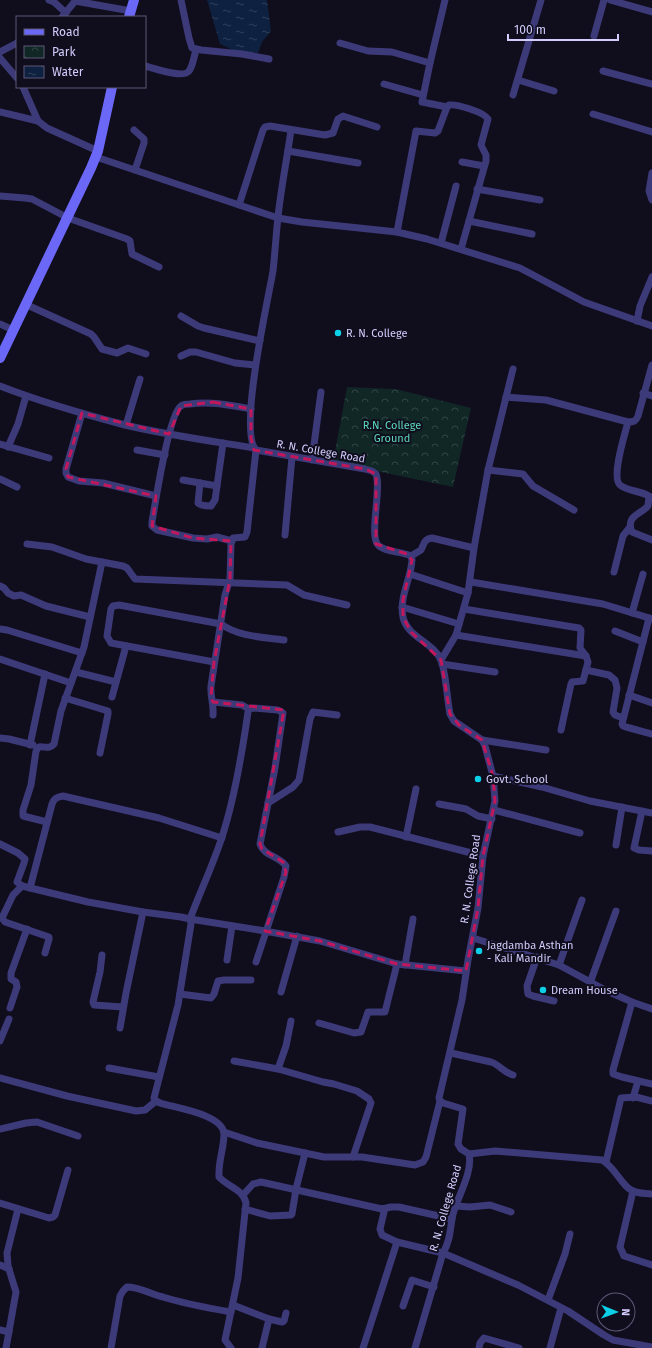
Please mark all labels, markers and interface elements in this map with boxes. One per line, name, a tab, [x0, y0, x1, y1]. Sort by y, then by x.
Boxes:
legend	[16, 16, 146, 88]
scale bar	[508, 16, 618, 42]
text: 100 m	[514, 23, 546, 37]
text: Road	[52, 25, 80, 39]
text: Park	[52, 45, 76, 59]
text: Water	[52, 65, 84, 79]
place label: R. N. College	[346, 327, 408, 340]
marker: R. N. College	[333, 328, 343, 338]
park label: R.N. College Ground	[363, 419, 421, 445]
street label: R. N. College Road	[276, 437, 366, 466]
place label: Govt. School	[486, 773, 548, 786]
marker: Govt. School	[473, 774, 483, 784]
street label: R. N. College Road	[458, 834, 483, 924]
place label: Jagdamba Asthan - Kali Mandir	[487, 939, 573, 965]
marker: Jagdamba Asthan - Kali Mandir	[474, 946, 484, 956]
place label: Dream House	[551, 984, 618, 997]
marker: Dream House	[538, 985, 548, 995]
street label: R. N. College Road	[427, 1163, 464, 1253]
north arrow	[596, 1292, 636, 1332]
text: N	[619, 1308, 632, 1316]

